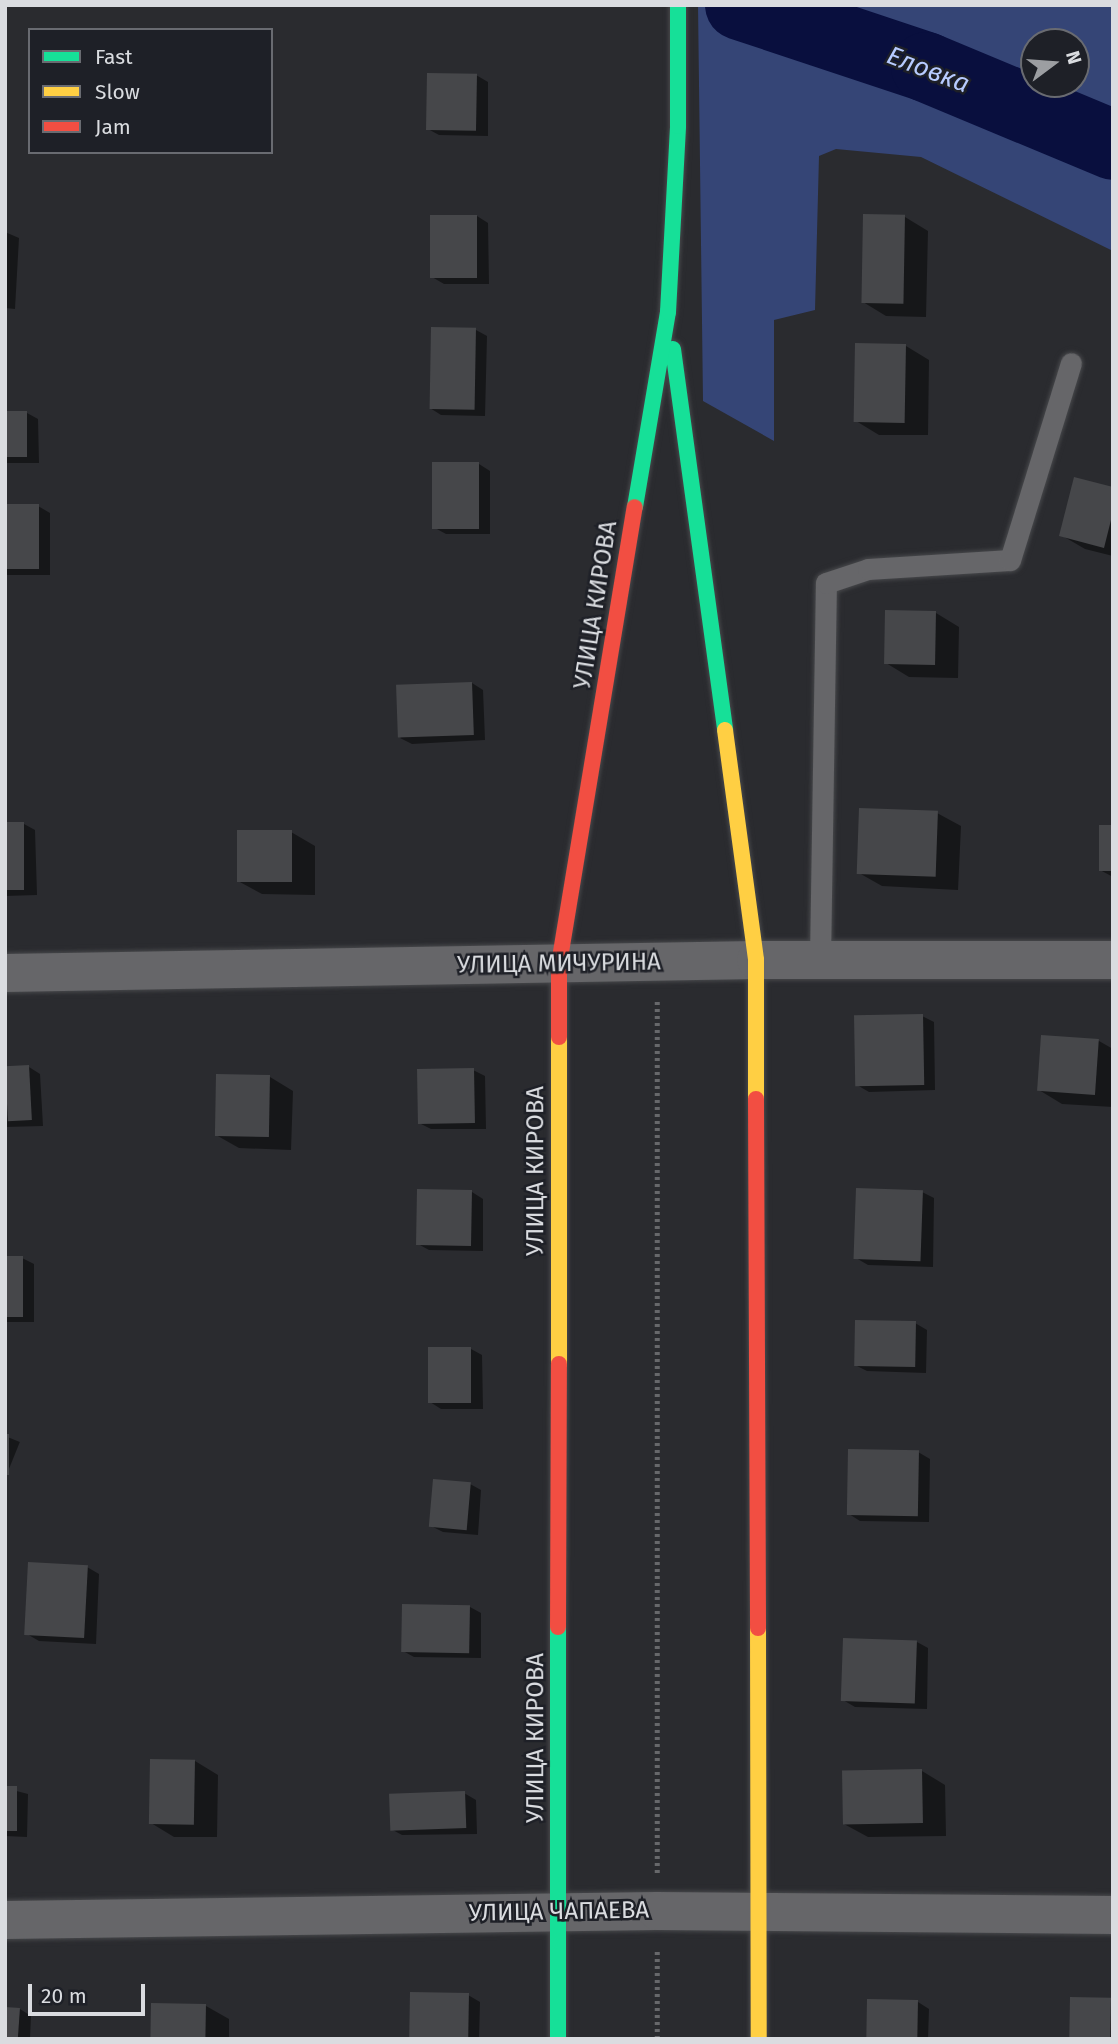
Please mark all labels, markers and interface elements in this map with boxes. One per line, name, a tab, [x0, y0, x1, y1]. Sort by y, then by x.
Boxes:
legend	[28, 28, 273, 154]
north arrow	[1020, 28, 1090, 98]
water label: Еловка	[882, 40, 974, 100]
text: Fast	[95, 44, 133, 70]
text: N	[1061, 48, 1087, 67]
text: Slow	[95, 79, 140, 105]
text: Jam	[95, 114, 131, 140]
street label: УЛИЦА КИРОВА	[568, 519, 624, 691]
street label: УЛИЦА МИЧУРИНА	[457, 948, 661, 980]
street label: УЛИЦА КИРОВА	[522, 1086, 550, 1256]
street label: УЛИЦА КИРОВА	[522, 1653, 550, 1823]
street label: УЛИЦА ЧАПАЕВА	[469, 1896, 649, 1928]
scale bar	[32, 1970, 149, 2014]
text: 20 m	[41, 1983, 87, 2009]

